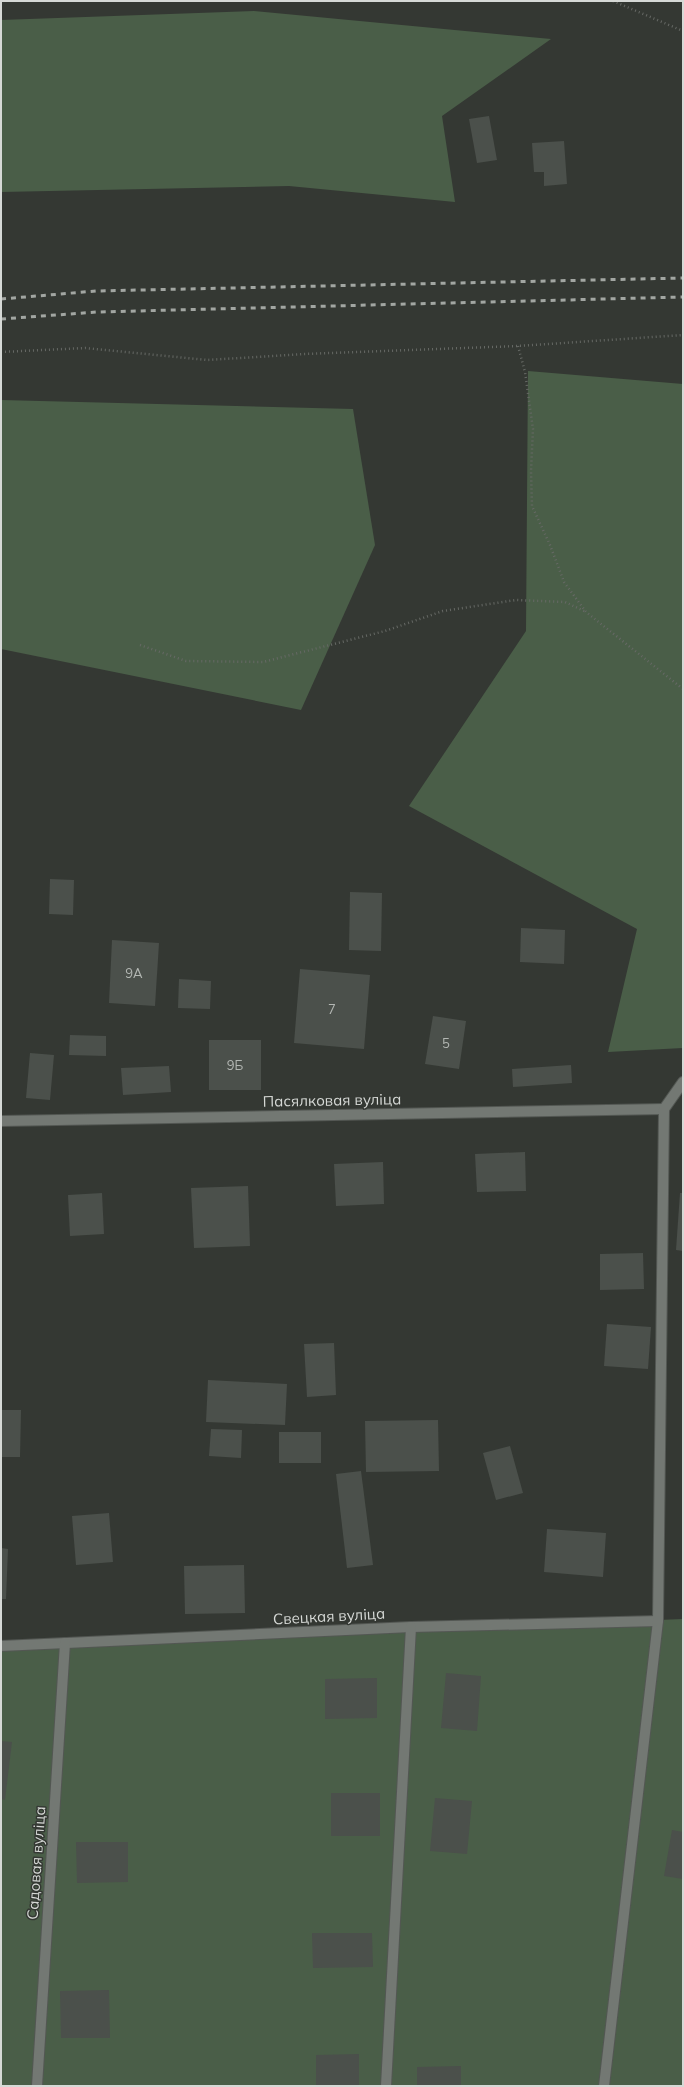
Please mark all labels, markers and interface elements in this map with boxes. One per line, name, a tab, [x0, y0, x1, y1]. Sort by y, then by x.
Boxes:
house number: 9А	[125, 965, 143, 981]
house number: 7	[328, 1001, 336, 1017]
house number: 5	[442, 1035, 450, 1051]
house number: 9Б	[227, 1057, 243, 1073]
street label: Пасялковая вуліца	[263, 1089, 401, 1111]
street label: Свецкая вуліца	[272, 1604, 386, 1628]
street label: Садовая вуліца	[23, 1806, 49, 1920]

